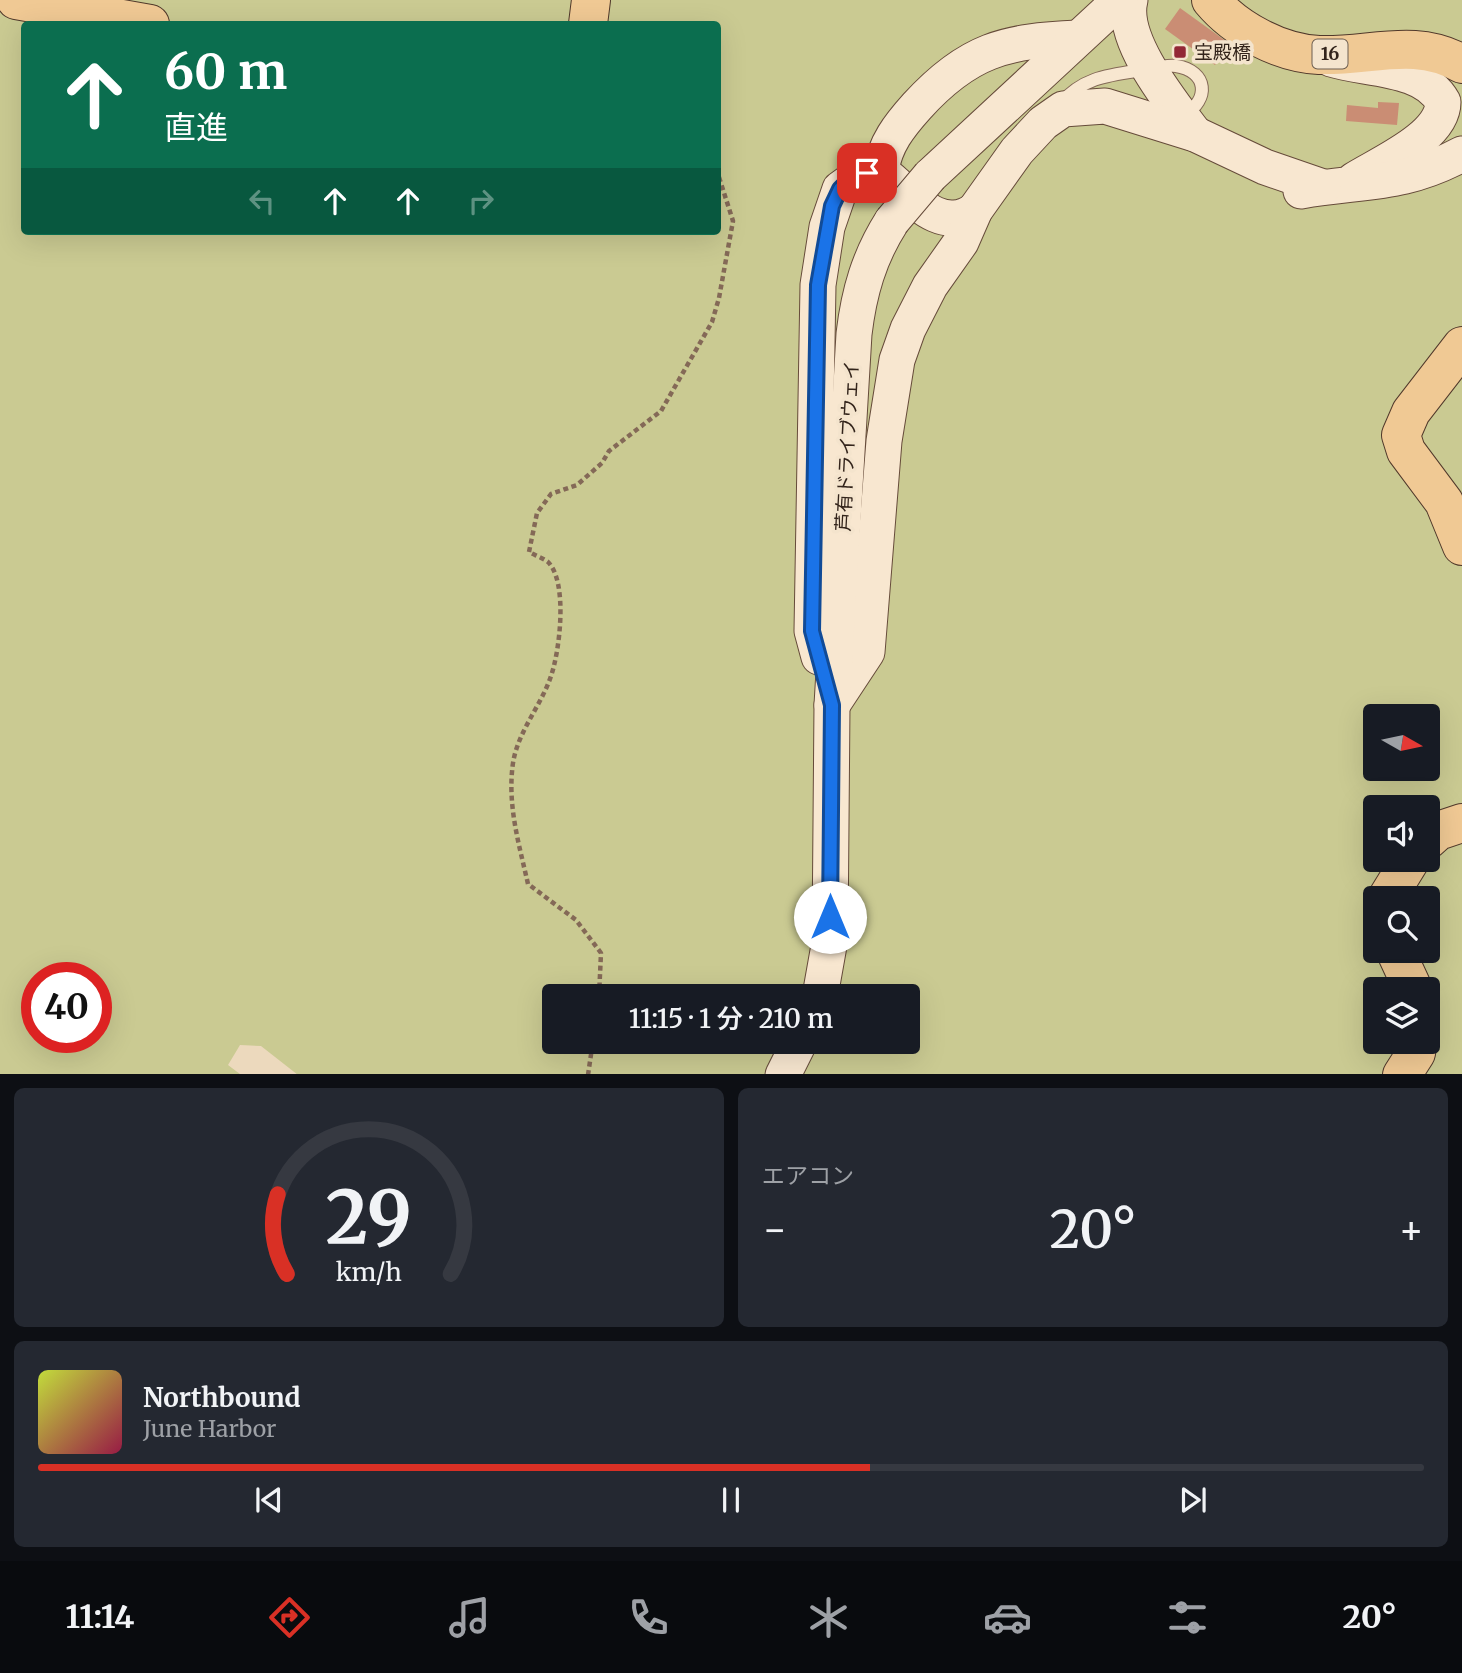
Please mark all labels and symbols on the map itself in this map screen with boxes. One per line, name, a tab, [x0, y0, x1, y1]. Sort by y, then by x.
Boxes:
place label: 宝殿橋	[1194, 40, 1251, 64]
road number: 16	[1312, 40, 1348, 68]
marker: 宝殿橋	[1172, 44, 1188, 60]
pin	[837, 143, 897, 203]
street label: 芦有ドライブウェイ	[831, 360, 863, 532]
north arrow	[1363, 704, 1440, 780]
position arrow	[793, 880, 867, 954]
speed limit sign: 40	[21, 962, 112, 1053]

